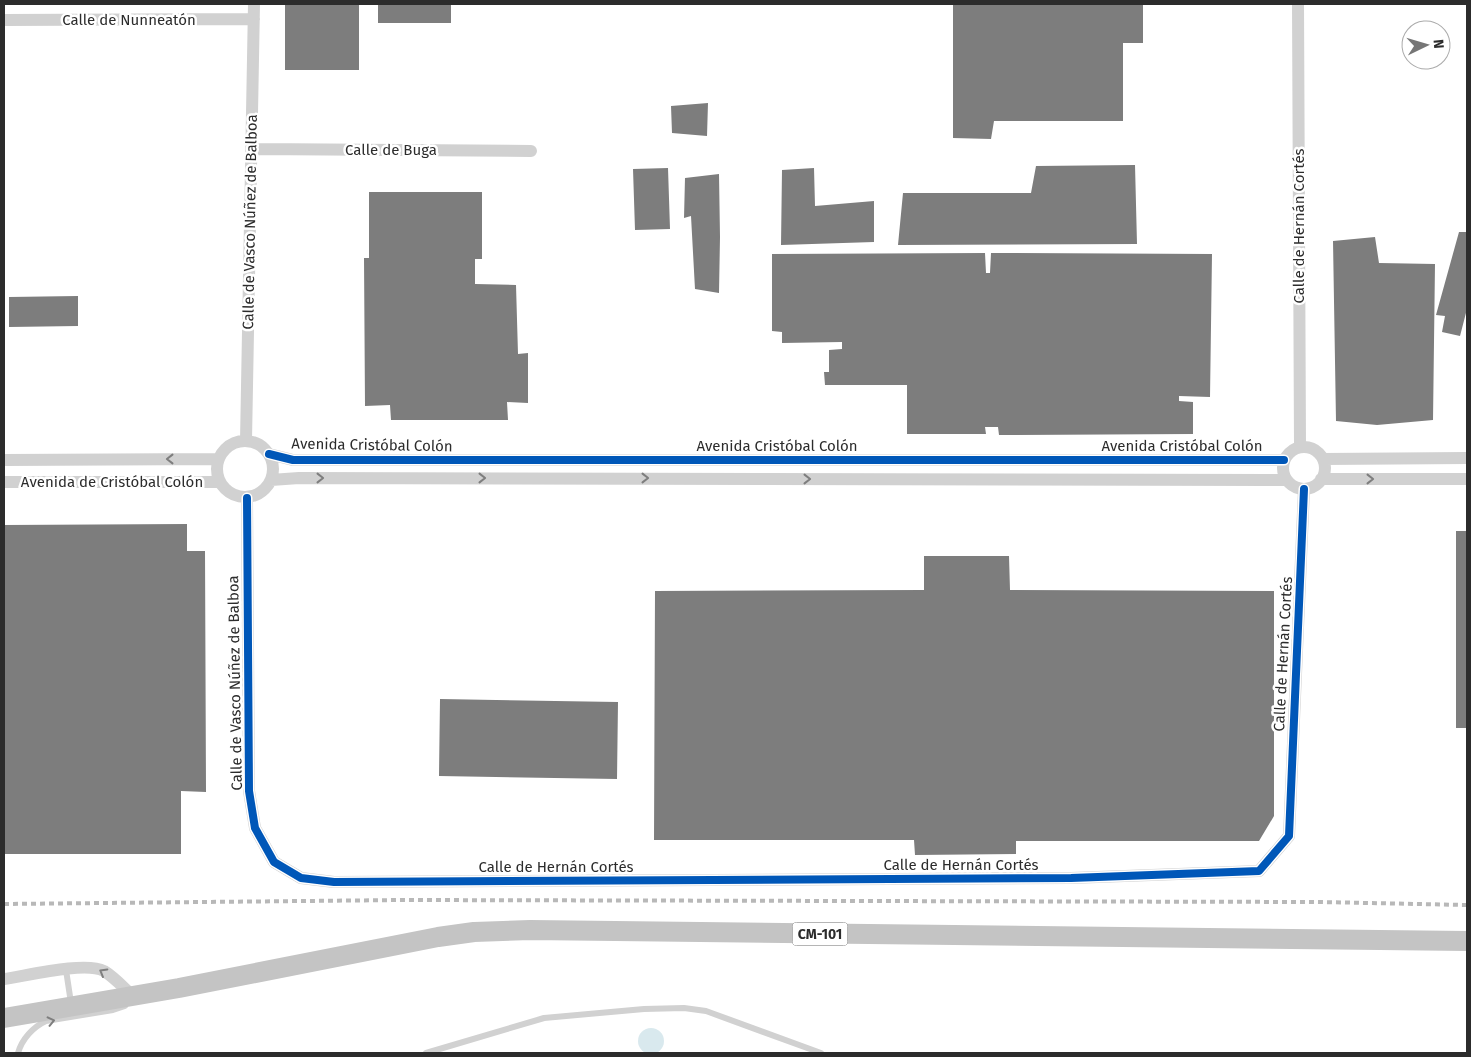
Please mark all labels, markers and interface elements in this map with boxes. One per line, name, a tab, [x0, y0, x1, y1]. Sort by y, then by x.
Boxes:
street label: Calle de Nunneatón	[62, 11, 196, 29]
north arrow	[1401, 20, 1451, 70]
text: N	[1430, 39, 1447, 49]
street label: Calle de Vasco Núñez de Balboa	[239, 114, 261, 330]
street label: Calle de Buga	[345, 141, 437, 159]
street label: Calle de Hernán Cortés	[1290, 148, 1308, 304]
street label: Avenida Cristóbal Colón	[291, 435, 453, 455]
street label: Avenida Cristóbal Colón	[696, 437, 858, 455]
street label: Avenida Cristóbal Colón	[1101, 437, 1263, 455]
one-way arrow	[166, 454, 174, 464]
street label: Avenida de Cristóbal Colón	[21, 473, 203, 491]
one-way arrow	[316, 473, 324, 483]
one-way arrow	[479, 473, 487, 483]
one-way arrow	[642, 473, 649, 483]
one-way arrow	[804, 474, 812, 484]
one-way arrow	[1366, 474, 1374, 484]
street label: Calle de Vasco Núñez de Balboa	[224, 575, 246, 791]
street label: Calle de Hernán Cortés	[1270, 576, 1296, 732]
street label: Calle de Hernán Cortés	[883, 856, 1039, 874]
street label: Calle de Hernán Cortés	[478, 858, 634, 876]
road number: CM-101	[792, 922, 848, 946]
one-way arrow	[100, 968, 109, 978]
one-way arrow	[47, 1016, 56, 1027]

